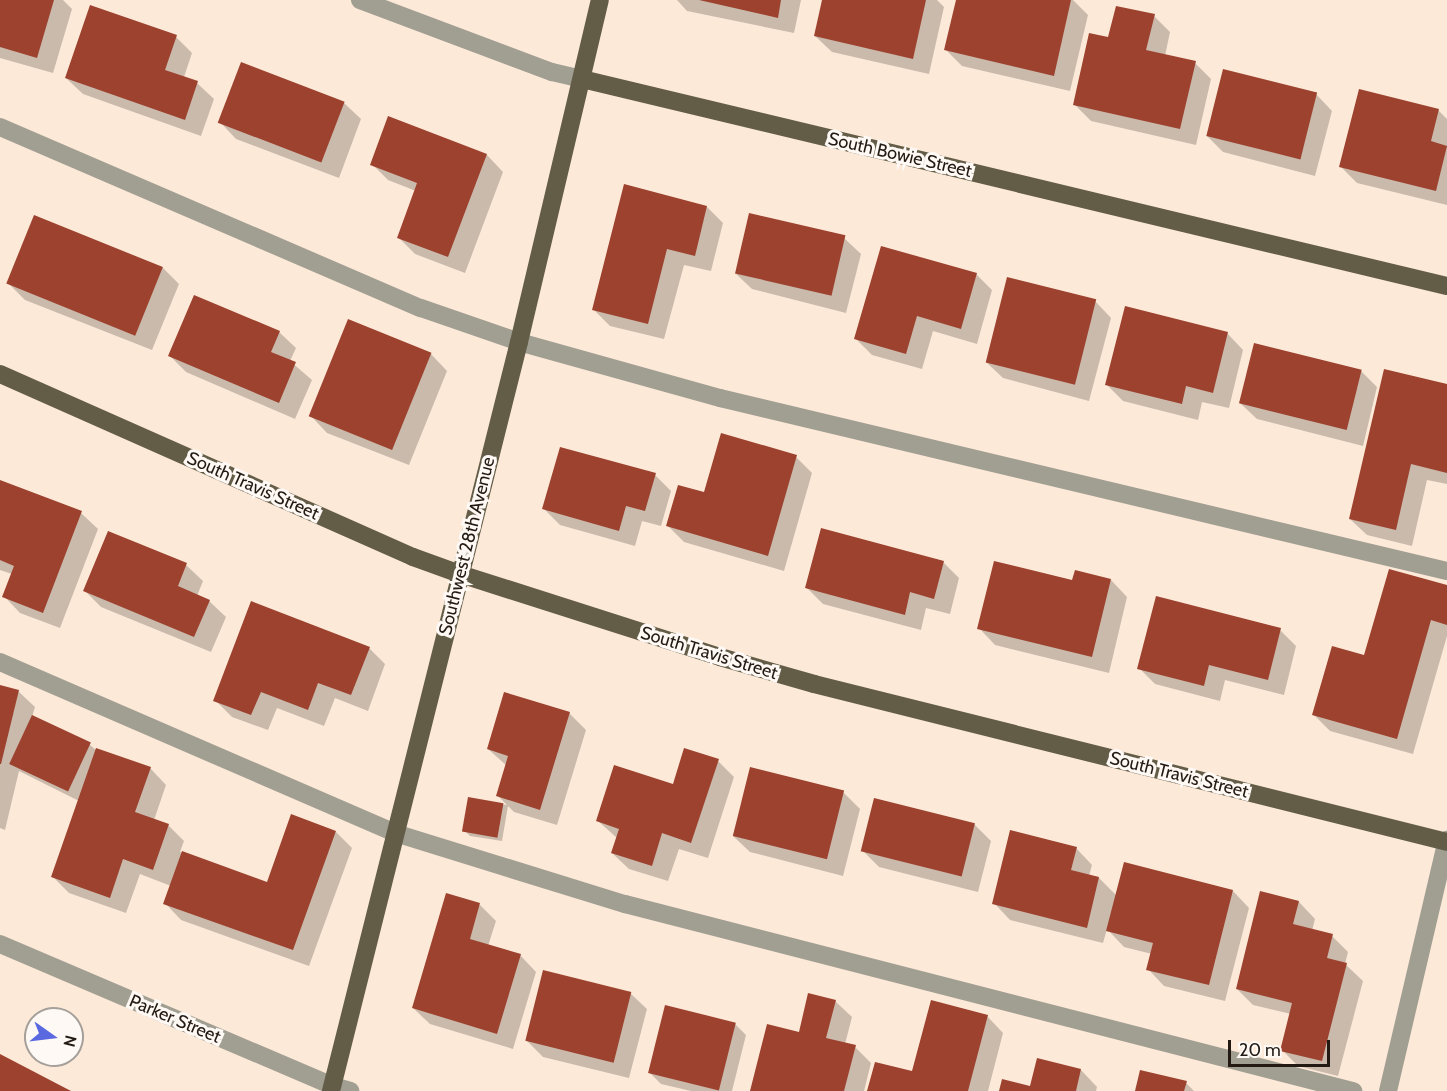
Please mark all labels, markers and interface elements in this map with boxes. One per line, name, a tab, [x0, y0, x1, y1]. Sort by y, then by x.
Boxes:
street label: South Bowie Street	[826, 128, 974, 182]
street label: South Travis Street	[184, 447, 322, 525]
street label: Southwest 28th Avenue	[434, 455, 500, 637]
street label: South Travis Street	[638, 622, 780, 684]
street label: South Travis Street	[1107, 747, 1251, 803]
street label: Parker Street	[126, 990, 224, 1048]
north arrow	[24, 1007, 84, 1067]
scale bar	[1231, 1028, 1333, 1066]
text: N	[59, 1033, 81, 1049]
text: 20 m	[1239, 1039, 1281, 1061]

